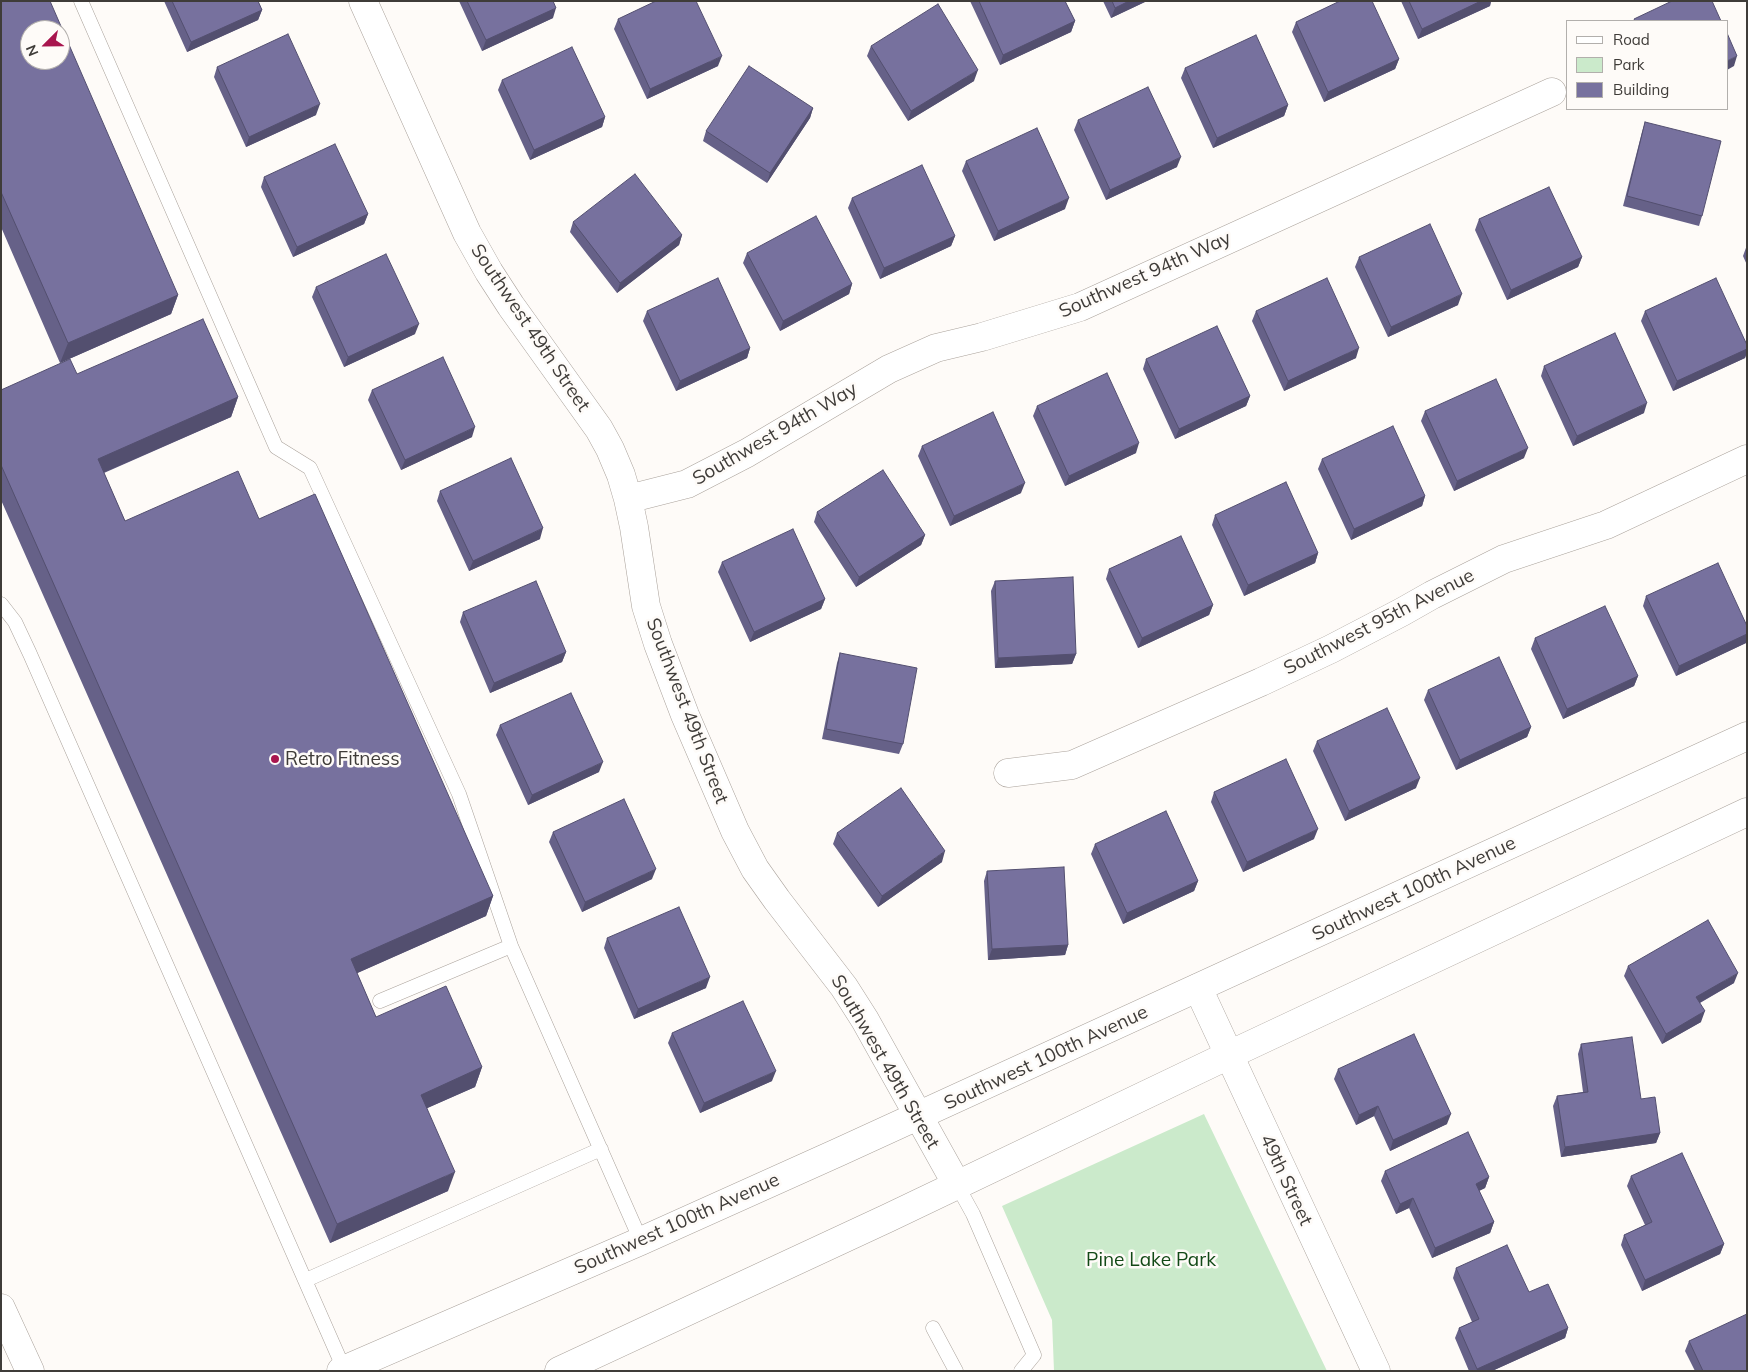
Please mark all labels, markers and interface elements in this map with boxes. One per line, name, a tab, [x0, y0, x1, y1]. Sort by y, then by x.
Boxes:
north arrow	[20, 20, 70, 70]
legend	[1566, 20, 1728, 110]
text: Road	[1613, 30, 1650, 49]
text: N	[22, 42, 42, 59]
text: Park	[1613, 55, 1645, 74]
text: Building	[1613, 80, 1669, 99]
street label: Southwest 94th Way	[1055, 227, 1235, 323]
street label: Southwest 49th Street	[465, 240, 595, 416]
street label: Southwest 94th Way	[689, 378, 861, 490]
street label: Southwest 95th Avenue	[1280, 564, 1478, 680]
street label: Southwest 49th Street	[641, 615, 733, 807]
place label: Retro Fitness	[285, 748, 400, 770]
marker: Retro Fitness	[269, 753, 281, 765]
street label: Southwest 100th Avenue	[1309, 832, 1519, 946]
street label: Southwest 49th Street	[826, 971, 944, 1153]
street label: Southwest 100th Avenue	[941, 1001, 1151, 1115]
street label: 49th Street	[1255, 1131, 1317, 1229]
street label: Southwest 100th Avenue	[571, 1168, 783, 1280]
park label: Pine Lake Park	[1086, 1249, 1216, 1271]

